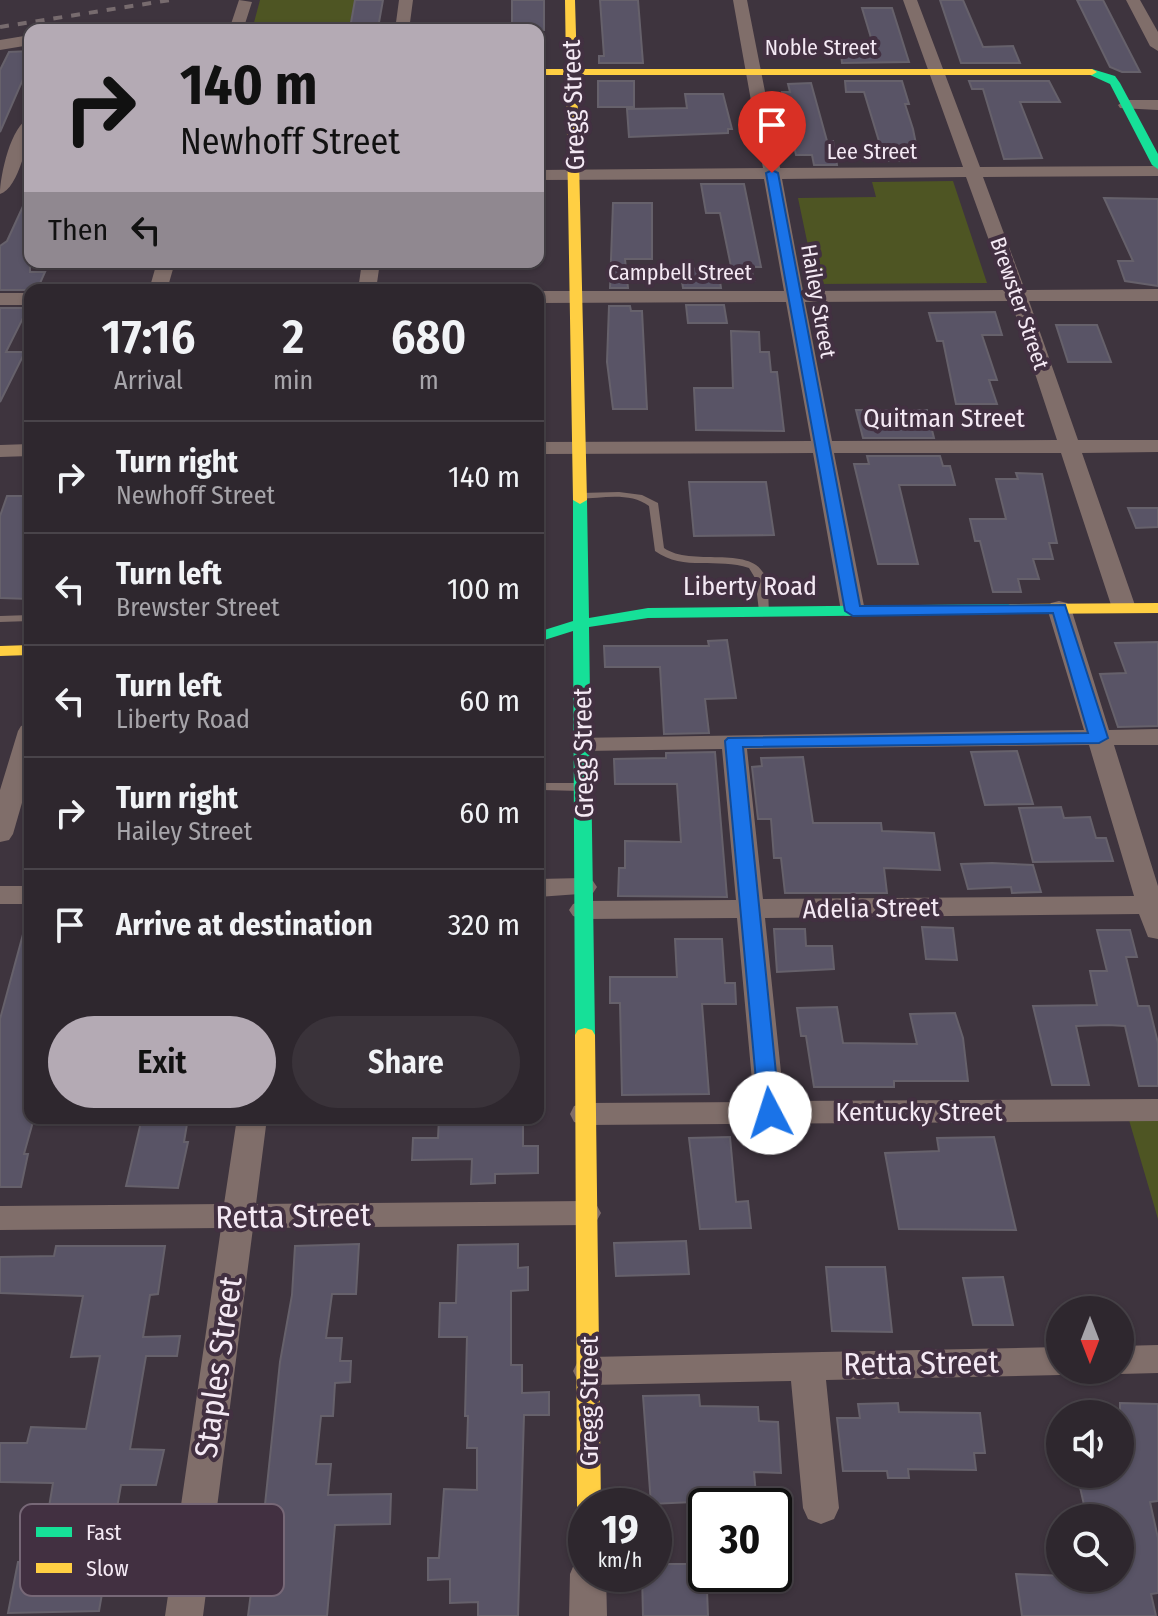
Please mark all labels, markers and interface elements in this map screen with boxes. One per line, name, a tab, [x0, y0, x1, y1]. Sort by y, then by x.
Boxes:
street label: Noble Street	[765, 34, 878, 61]
street label: Gregg Street	[556, 39, 591, 171]
text: 140 m	[180, 52, 317, 119]
icon: right	[48, 56, 152, 160]
pin	[738, 91, 806, 173]
icon: arrive	[750, 103, 794, 147]
text: Newhoff Street	[180, 120, 400, 164]
street label: Lee Street	[827, 138, 918, 165]
icon: left	[124, 208, 168, 252]
text: Then	[48, 212, 108, 248]
street label: Brewster Street	[984, 233, 1055, 374]
street label: Hailey Street	[795, 242, 842, 361]
street label: Campbell Street	[608, 259, 753, 286]
text: 17:16	[101, 308, 196, 366]
text: 2	[282, 308, 304, 366]
text: 680	[391, 308, 467, 366]
text: Arrival	[114, 365, 183, 396]
text: min	[273, 365, 313, 396]
text: m	[419, 365, 439, 396]
street label: Quitman Street	[863, 403, 1025, 434]
text: Turn right	[116, 444, 238, 480]
icon: right	[48, 455, 92, 499]
text: 140 m	[448, 459, 520, 495]
text: Newhoff Street	[116, 480, 275, 511]
text: Turn left	[116, 556, 222, 592]
icon: left	[48, 567, 92, 611]
text: 100 m	[447, 571, 520, 607]
street label: Liberty Road	[683, 571, 817, 602]
text: Brewster Street	[116, 592, 280, 623]
text: Turn left	[116, 668, 222, 704]
icon: left	[48, 679, 92, 723]
text: 60 m	[459, 683, 520, 719]
street label: Gregg Street	[567, 687, 600, 819]
text: Liberty Road	[116, 704, 250, 735]
text: Turn right	[116, 780, 238, 816]
icon: right	[48, 791, 92, 835]
text: 60 m	[459, 795, 520, 831]
text: Hailey Street	[116, 816, 252, 847]
street label: Adelia Street	[802, 892, 940, 925]
icon: arrive	[48, 903, 92, 947]
text: Arrive at destination	[116, 907, 373, 943]
text: 320 m	[448, 907, 520, 943]
button: Exit	[48, 1016, 276, 1108]
button: Share	[292, 1016, 520, 1108]
position arrow	[728, 1071, 812, 1155]
street label: Kentucky Street	[836, 1097, 1003, 1128]
street label: Retta Street	[215, 1196, 372, 1236]
street label: Staples Street	[186, 1273, 250, 1460]
north arrow	[1046, 1296, 1134, 1384]
map controls	[1046, 1296, 1134, 1592]
street label: Gregg Street	[574, 1335, 605, 1466]
street label: Retta Street	[843, 1343, 1000, 1383]
button: sound	[1046, 1400, 1134, 1488]
speed limit sign: 30	[688, 1488, 792, 1592]
legend	[20, 1504, 284, 1596]
button: search	[1046, 1504, 1134, 1592]
text: 19	[601, 1506, 639, 1554]
text: Fast	[86, 1519, 122, 1546]
text: km/h	[598, 1548, 642, 1572]
text: Slow	[86, 1555, 129, 1582]

